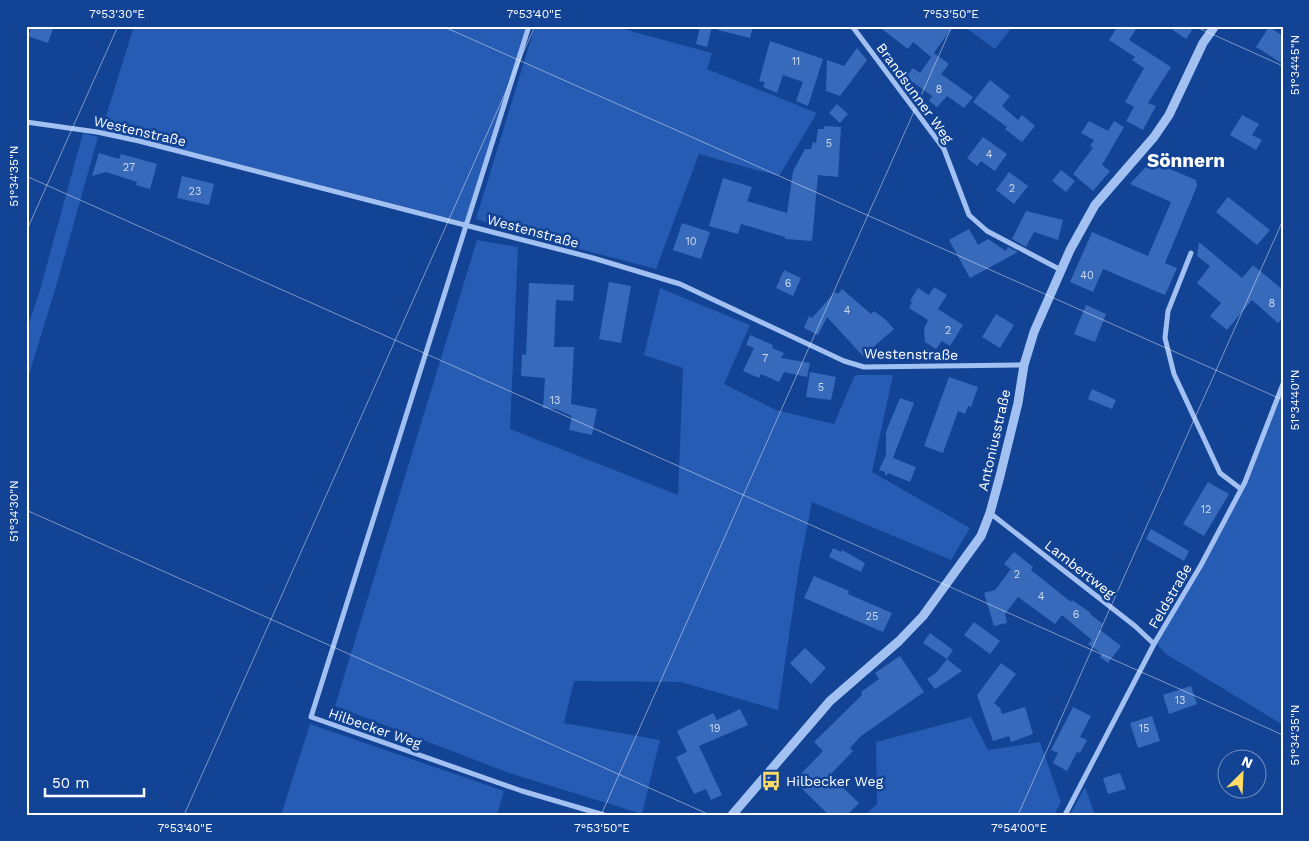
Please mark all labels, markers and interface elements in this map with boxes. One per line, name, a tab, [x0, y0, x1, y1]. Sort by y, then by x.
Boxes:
text: 7°53'30"E	[89, 7, 145, 21]
text: 7°53'40"E	[506, 7, 562, 21]
text: 7°53'50"E	[923, 7, 979, 21]
text: 51°34'45"N	[1288, 35, 1302, 95]
street label: Brandsunner Weg	[873, 40, 957, 147]
house number: 11	[792, 55, 800, 68]
house number: 8	[936, 83, 943, 96]
street label: Westenstraße	[92, 113, 188, 149]
house number: 5	[826, 137, 832, 150]
text: 51°34'35"N	[7, 145, 21, 207]
house number: 4	[986, 148, 993, 161]
district label: Sönnern	[1147, 149, 1225, 172]
house number: 27	[123, 161, 135, 174]
house number: 2	[1009, 182, 1015, 195]
house number: 23	[189, 185, 201, 198]
street label: Westenstraße	[485, 211, 581, 251]
house number: 10	[685, 235, 697, 248]
house number: 40	[1080, 269, 1094, 282]
house number: 6	[785, 277, 792, 290]
house number: 8	[1269, 297, 1276, 310]
house number: 4	[844, 304, 851, 317]
house number: 2	[945, 324, 951, 337]
street label: Westenstraße	[864, 345, 958, 363]
house number: 7	[762, 352, 768, 365]
text: 51°34'40"N	[1288, 369, 1302, 431]
house number: 5	[818, 381, 824, 394]
street label: Antoniusstraße	[975, 388, 1013, 492]
house number: 13	[550, 394, 560, 407]
text: 51°34'30"N	[7, 480, 21, 542]
house number: 12	[1201, 503, 1211, 516]
street label: Lambertweg	[1042, 537, 1119, 602]
street label: Feldstraße	[1145, 561, 1195, 631]
house number: 2	[1014, 568, 1020, 581]
house number: 4	[1038, 590, 1045, 603]
house number: 6	[1073, 608, 1080, 621]
house number: 25	[866, 610, 878, 623]
house number: 13	[1175, 694, 1185, 707]
text: 51°34'35"N	[1288, 704, 1302, 766]
street label: Hilbecker Weg	[327, 705, 424, 752]
house number: 19	[709, 722, 721, 735]
house number: 15	[1139, 722, 1149, 735]
north arrow	[1216, 748, 1266, 798]
text: N	[1239, 753, 1255, 772]
scale bar	[45, 766, 144, 798]
bus stop icon: Hilbecker Weg	[760, 770, 782, 792]
place label: Hilbecker Weg	[786, 773, 884, 789]
text: 50 m	[52, 774, 89, 792]
text: 7°53'40"E	[157, 821, 213, 835]
text: 7°53'50"E	[574, 821, 630, 835]
text: 7°54'00"E	[991, 821, 1047, 835]

